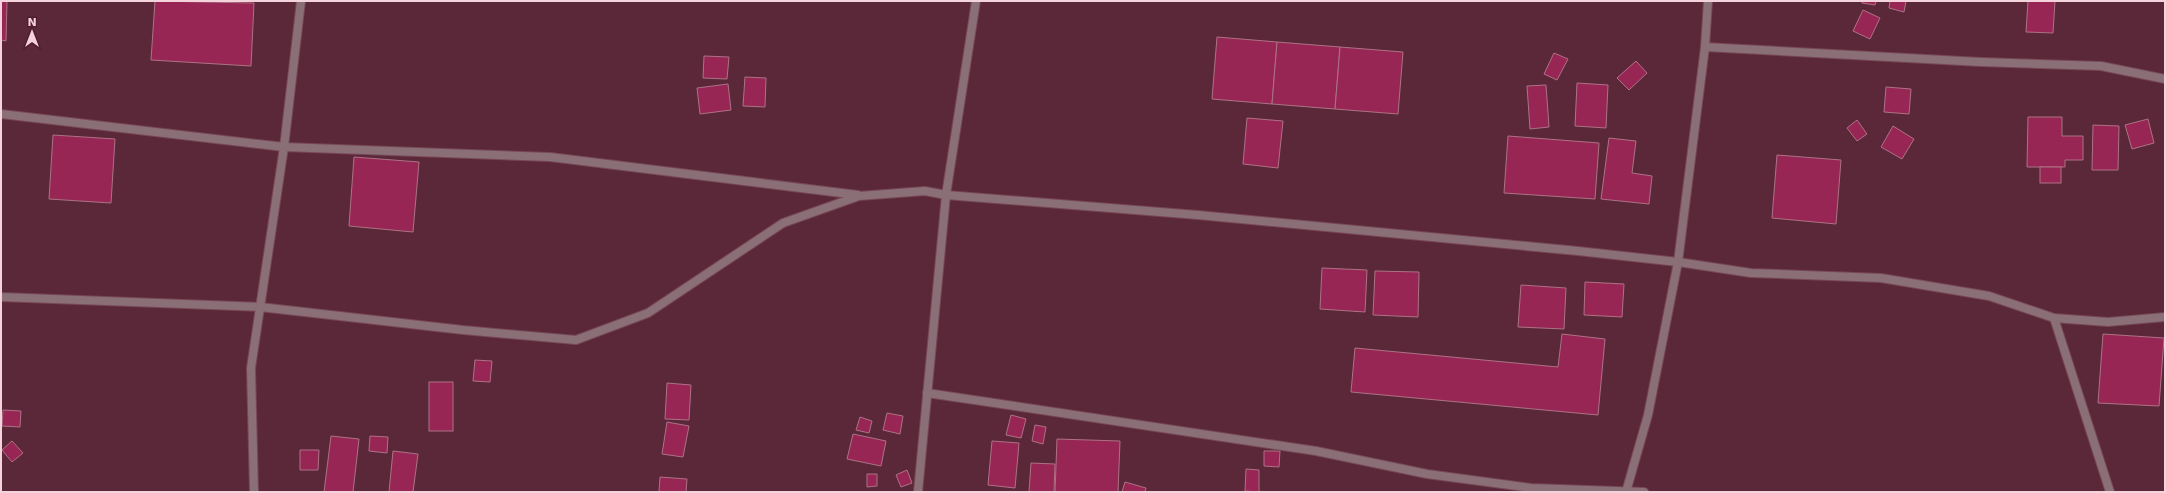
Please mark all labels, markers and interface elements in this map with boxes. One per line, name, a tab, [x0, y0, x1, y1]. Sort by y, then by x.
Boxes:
north arrow	[12, 12, 52, 52]
text: N	[27, 16, 37, 29]

